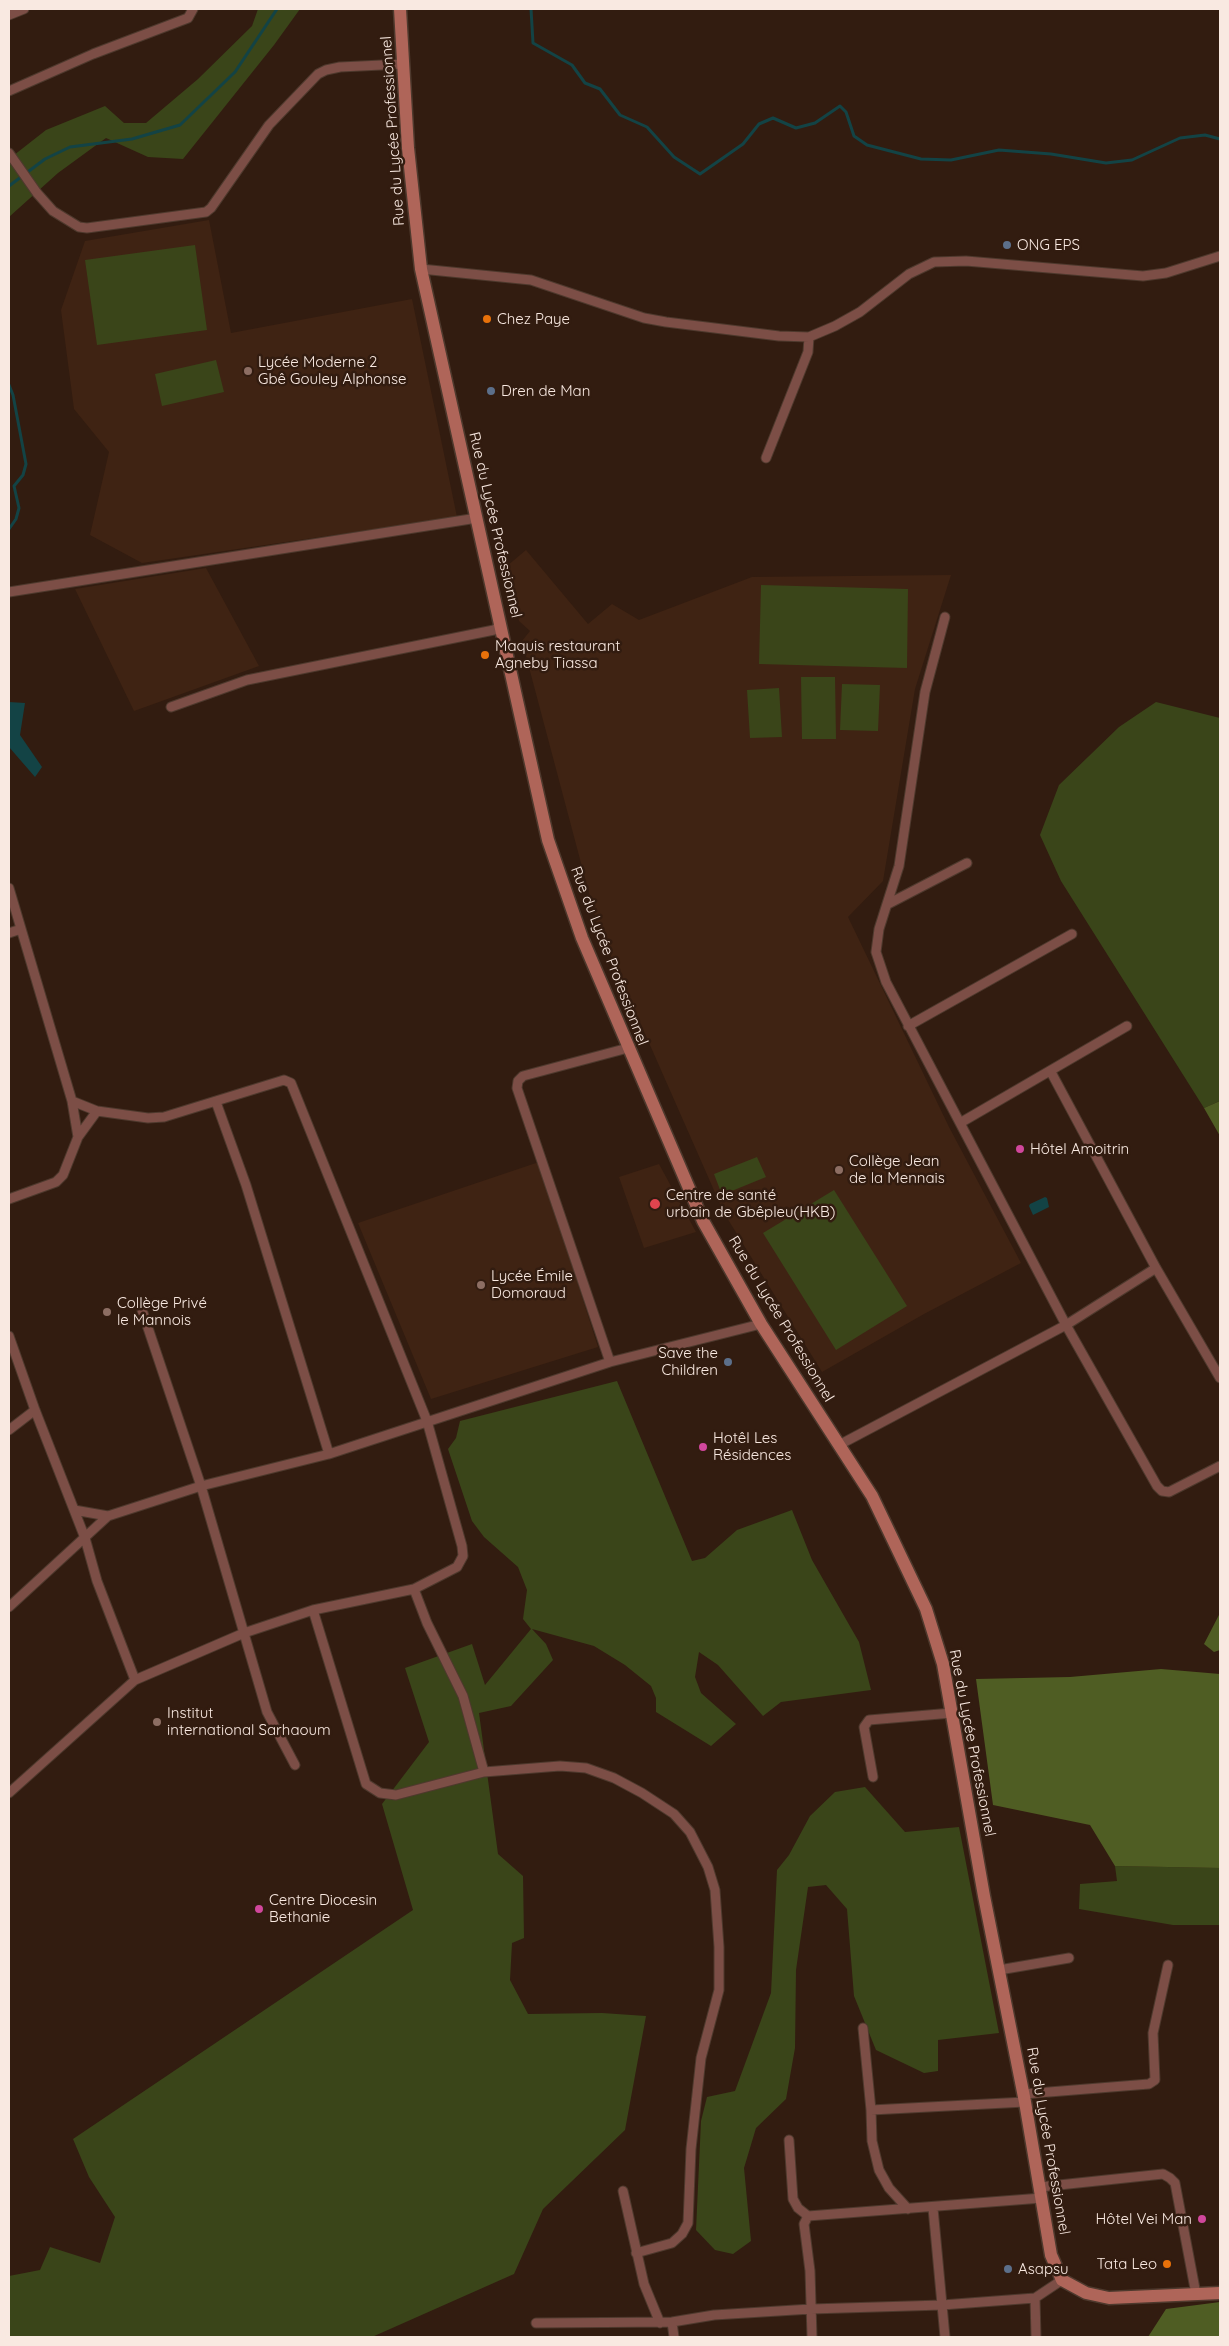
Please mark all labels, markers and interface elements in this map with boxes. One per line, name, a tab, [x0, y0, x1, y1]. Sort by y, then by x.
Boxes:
street label: Rue du Lycée Professionnel	[377, 35, 409, 227]
place label: ONG EPS	[1017, 236, 1080, 254]
marker: ONG EPS	[1001, 239, 1013, 251]
place label: Chez Paye	[497, 310, 570, 328]
marker: Chez Paye	[481, 313, 493, 325]
place label: Lycée Moderne 2 Gbê Gouley Alphonse	[258, 353, 406, 388]
marker: Lycée Moderne 2 Gbê Gouley Alphonse	[242, 365, 254, 377]
place label: Dren de Man	[501, 382, 590, 400]
marker: Dren de Man	[485, 385, 497, 397]
street label: Rue du Lycée Professionnel	[465, 430, 525, 620]
place label: Maquis restaurant Agneby Tiassa	[495, 637, 620, 672]
marker: Maquis restaurant Agneby Tiassa	[479, 649, 491, 661]
street label: Rue du Lycée Professionnel	[567, 864, 651, 1048]
place label: Hôtel Amoitrin	[1030, 1140, 1129, 1158]
marker: Hôtel Amoitrin	[1014, 1143, 1026, 1155]
place label: Collège Jean de la Mennais	[849, 1152, 945, 1187]
marker: Collège Jean de la Mennais	[833, 1164, 845, 1176]
place label: Centre de santé urbain de Gbêpleu(HKB)	[666, 1186, 835, 1221]
marker: Centre de santé urbain de Gbêpleu(HKB)	[648, 1197, 662, 1211]
street label: Rue du Lycée Professionnel	[724, 1233, 838, 1405]
place label: Lycée Émile Domoraud	[491, 1267, 573, 1302]
marker: Lycée Émile Domoraud	[475, 1279, 487, 1291]
place label: Collège Privé le Mannois	[117, 1294, 207, 1329]
marker: Collège Privé le Mannois	[101, 1306, 113, 1318]
place label: Save the Children	[658, 1344, 718, 1379]
marker: Save the Children	[722, 1356, 734, 1368]
place label: Hotêl Les Résidences	[713, 1429, 791, 1464]
marker: Hotêl Les Résidences	[697, 1441, 709, 1453]
street label: Rue du Lycée Professionnel	[945, 1648, 999, 1838]
place label: Institut international Sarhaoum	[167, 1704, 331, 1739]
marker: Institut international Sarhaoum	[151, 1716, 163, 1728]
place label: Centre Diocesin Bethanie	[269, 1891, 377, 1926]
marker: Centre Diocesin Bethanie	[253, 1903, 265, 1915]
street label: Rue du Lycée Professionnel	[1023, 2046, 1073, 2236]
place label: Hôtel Vei Man	[1096, 2210, 1192, 2228]
marker: Hôtel Vei Man	[1196, 2213, 1208, 2225]
place label: Tata Leo	[1097, 2255, 1157, 2273]
marker: Tata Leo	[1161, 2258, 1173, 2270]
place label: Asapsu	[1018, 2260, 1069, 2278]
marker: Asapsu	[1002, 2263, 1014, 2275]

